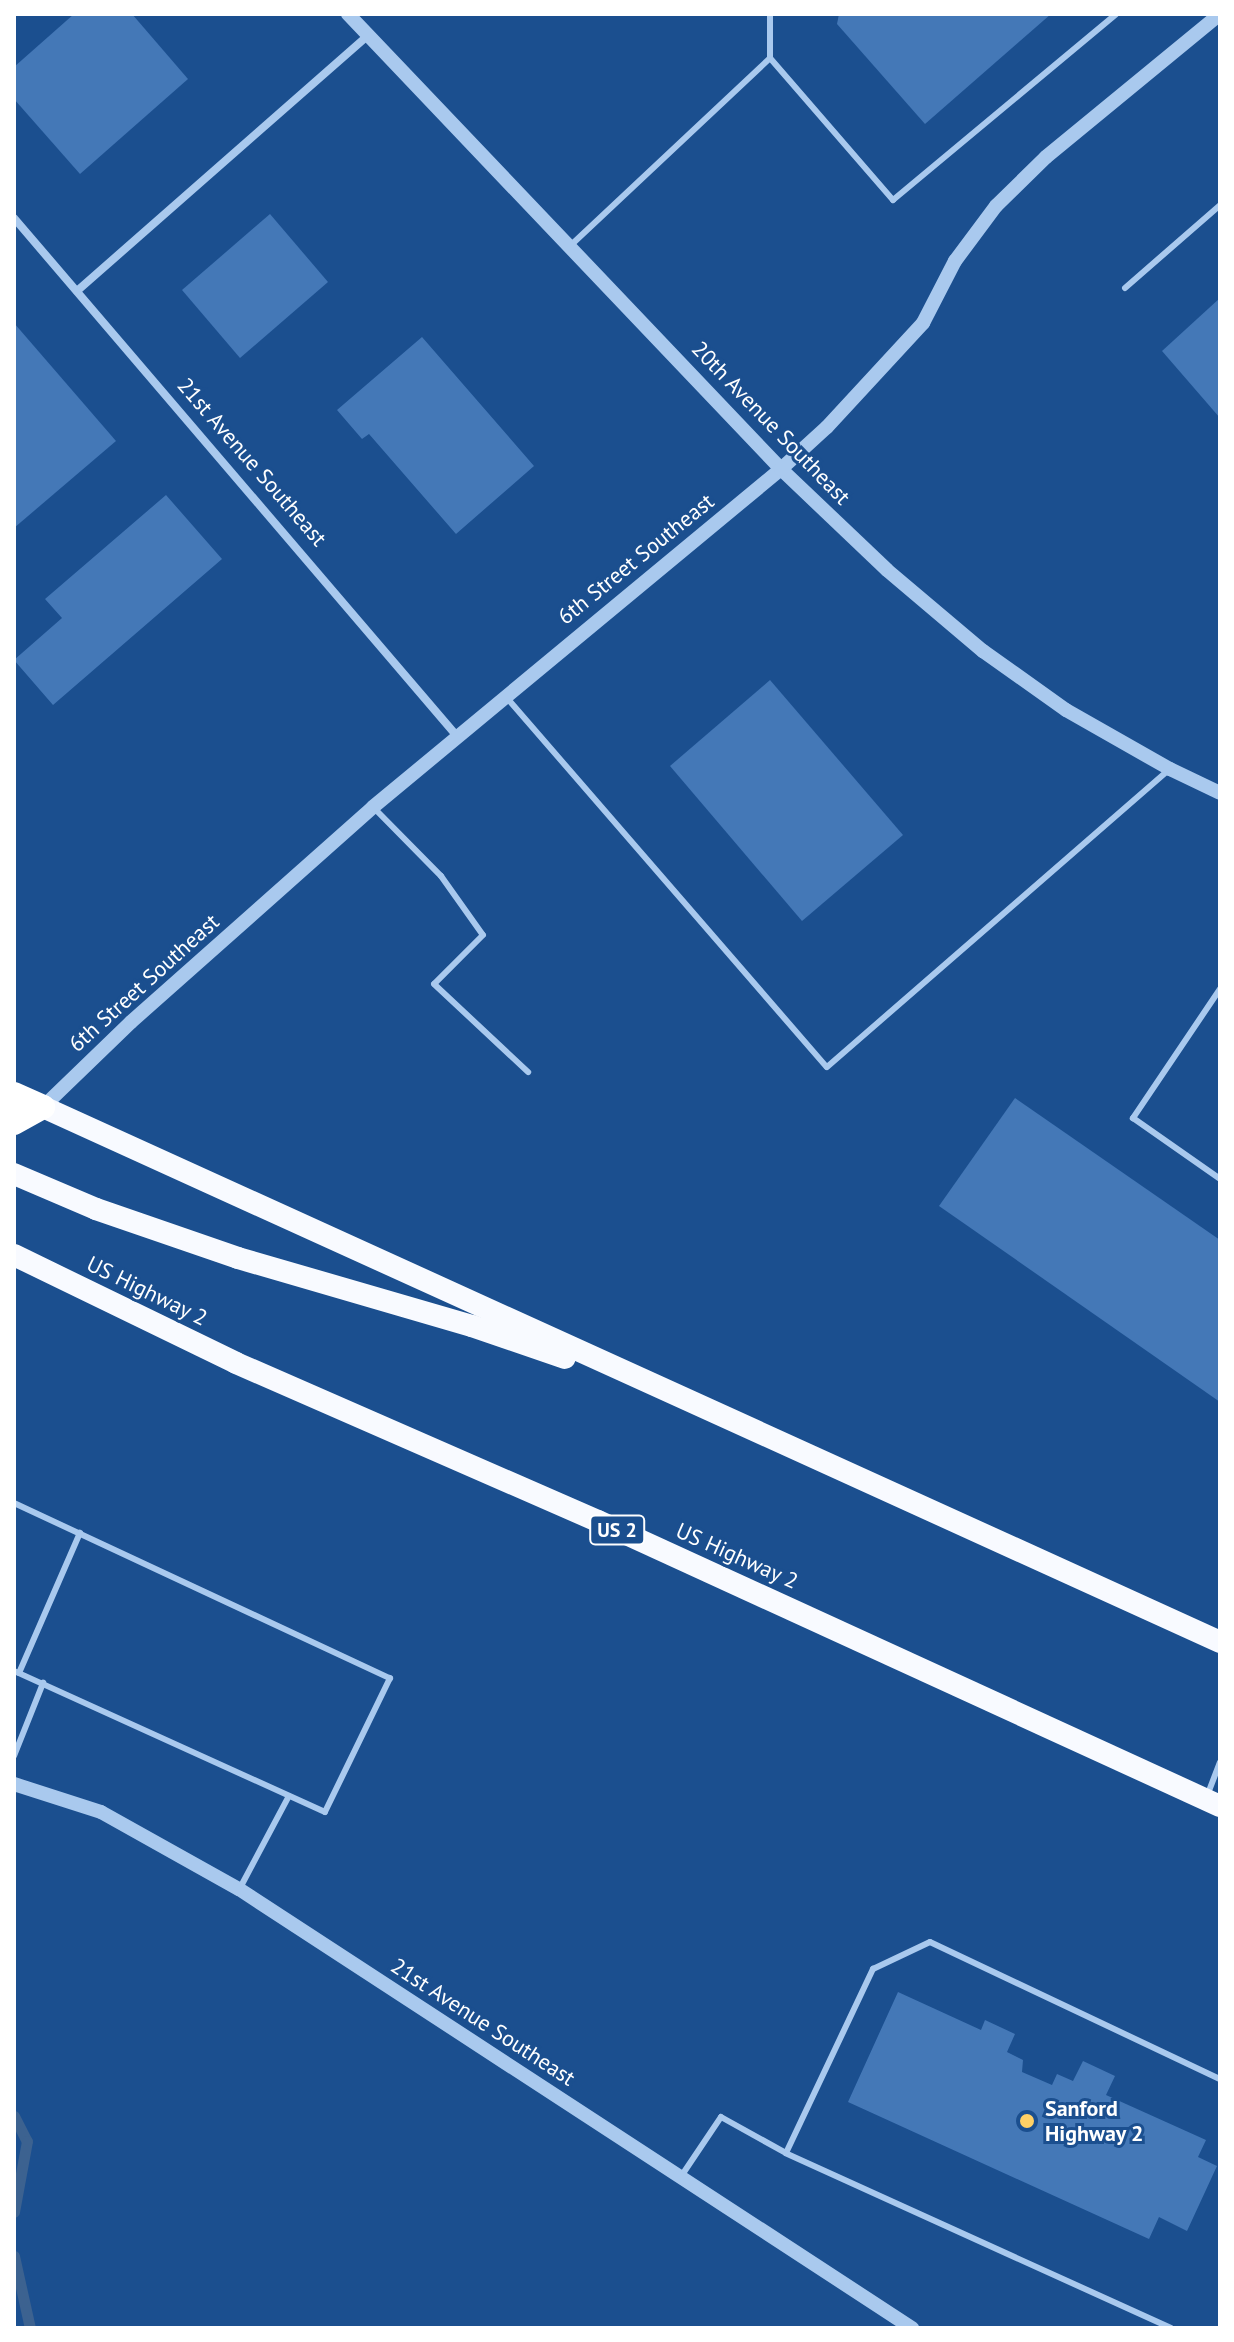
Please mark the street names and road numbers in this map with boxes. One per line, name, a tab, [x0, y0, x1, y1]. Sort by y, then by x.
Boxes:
street label: 20th Avenue Southeast	[686, 336, 856, 510]
street label: 21st Avenue Southeast	[172, 372, 332, 552]
street label: 6th Street Southeast	[553, 488, 719, 630]
street label: 6th Street Southeast	[63, 909, 225, 1057]
street label: US Highway 2	[82, 1250, 212, 1332]
road number: US 2	[589, 1514, 645, 1546]
street label: US Highway 2	[672, 1517, 802, 1595]
street label: 21st Avenue Southeast	[386, 1952, 580, 2092]

